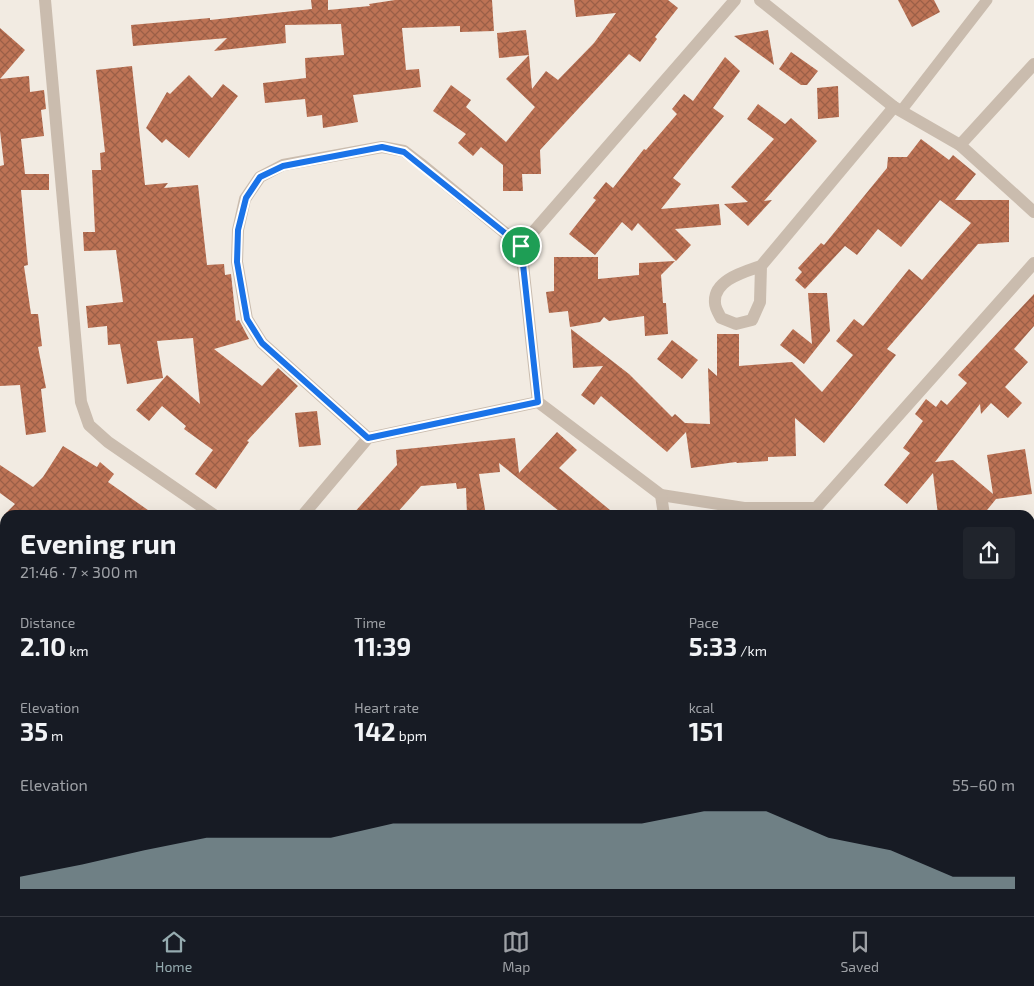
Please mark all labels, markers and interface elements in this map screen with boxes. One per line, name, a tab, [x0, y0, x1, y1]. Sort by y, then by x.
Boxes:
pin	[500, 225, 542, 267]
icon: arrive	[507, 232, 535, 260]
text: Evening run	[20, 526, 177, 560]
button: share	[963, 527, 1015, 579]
text: 21:46 · 7 × 300 m	[20, 562, 138, 581]
text: Distance	[20, 614, 75, 631]
text: Time	[354, 614, 386, 631]
text: Pace	[689, 614, 719, 631]
text: 2.10	[20, 631, 66, 661]
text: 11:39	[354, 631, 411, 661]
text: 5:33	[689, 631, 737, 661]
text: km	[66, 642, 89, 659]
text: /km	[737, 642, 767, 659]
text: Elevation	[20, 699, 79, 716]
text: Heart rate	[354, 699, 419, 716]
text: kcal	[689, 699, 714, 716]
text: 35	[20, 716, 48, 746]
text: 142	[354, 716, 396, 746]
text: 151	[689, 716, 724, 746]
text: m	[48, 727, 63, 744]
text: bpm	[396, 727, 427, 744]
text: Elevation	[20, 775, 88, 794]
text: 55–60 m	[952, 775, 1015, 794]
tab: Home	[155, 928, 192, 975]
tab: Map	[502, 928, 530, 975]
tab: Saved	[841, 928, 879, 975]

